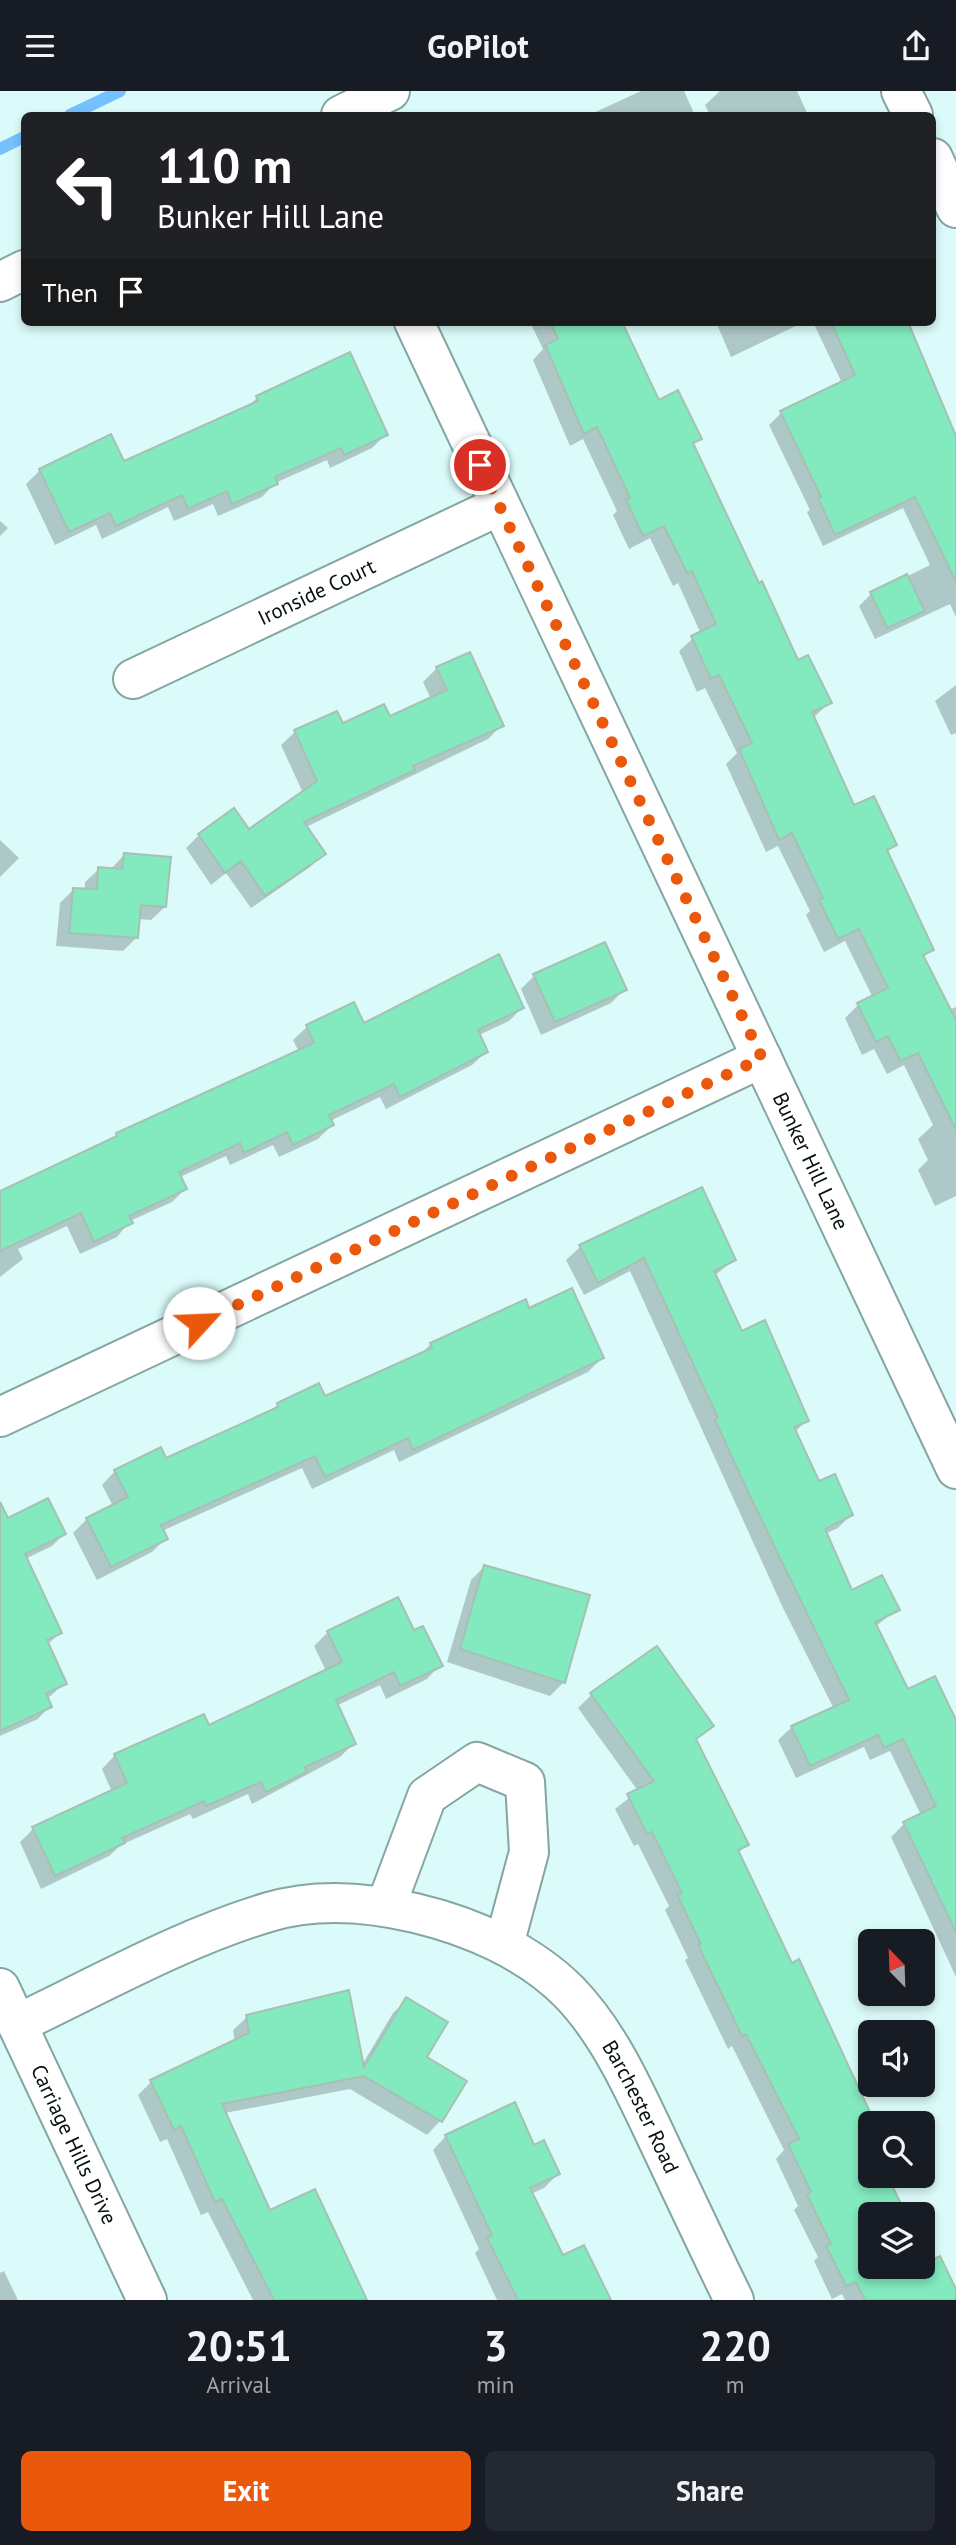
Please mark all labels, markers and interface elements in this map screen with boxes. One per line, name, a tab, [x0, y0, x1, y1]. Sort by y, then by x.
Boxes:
text: GoPilot	[427, 25, 529, 67]
icon: menu	[21, 27, 59, 65]
icon: share	[897, 27, 935, 65]
text: 110 m	[157, 133, 292, 197]
icon: left	[42, 140, 133, 231]
text: Bunker Hill Lane	[157, 195, 384, 237]
icon: arrive	[112, 273, 150, 311]
text: Then	[42, 276, 98, 309]
pin	[450, 435, 510, 495]
icon: arrive	[461, 446, 499, 484]
street label: Ironside Court	[253, 552, 379, 631]
street label: Bunker Hill Lane	[767, 1088, 855, 1234]
position arrow	[162, 1286, 236, 1360]
north arrow	[858, 1929, 934, 2005]
map controls	[858, 1929, 935, 2279]
button: sound	[858, 2020, 935, 2097]
street label: Barchester Road	[596, 2035, 685, 2177]
street label: Carriage Hills Drive	[25, 2060, 123, 2229]
button: search	[858, 2111, 935, 2188]
button: layers	[858, 2202, 935, 2279]
text: 20:51	[185, 2318, 292, 2373]
text: 3	[484, 2318, 507, 2373]
text: 220	[699, 2318, 771, 2373]
text: Arrival	[206, 2370, 271, 2399]
text: min	[477, 2370, 514, 2399]
text: m	[726, 2370, 744, 2399]
button: Exit	[21, 2451, 471, 2531]
button: Share	[485, 2451, 935, 2531]

